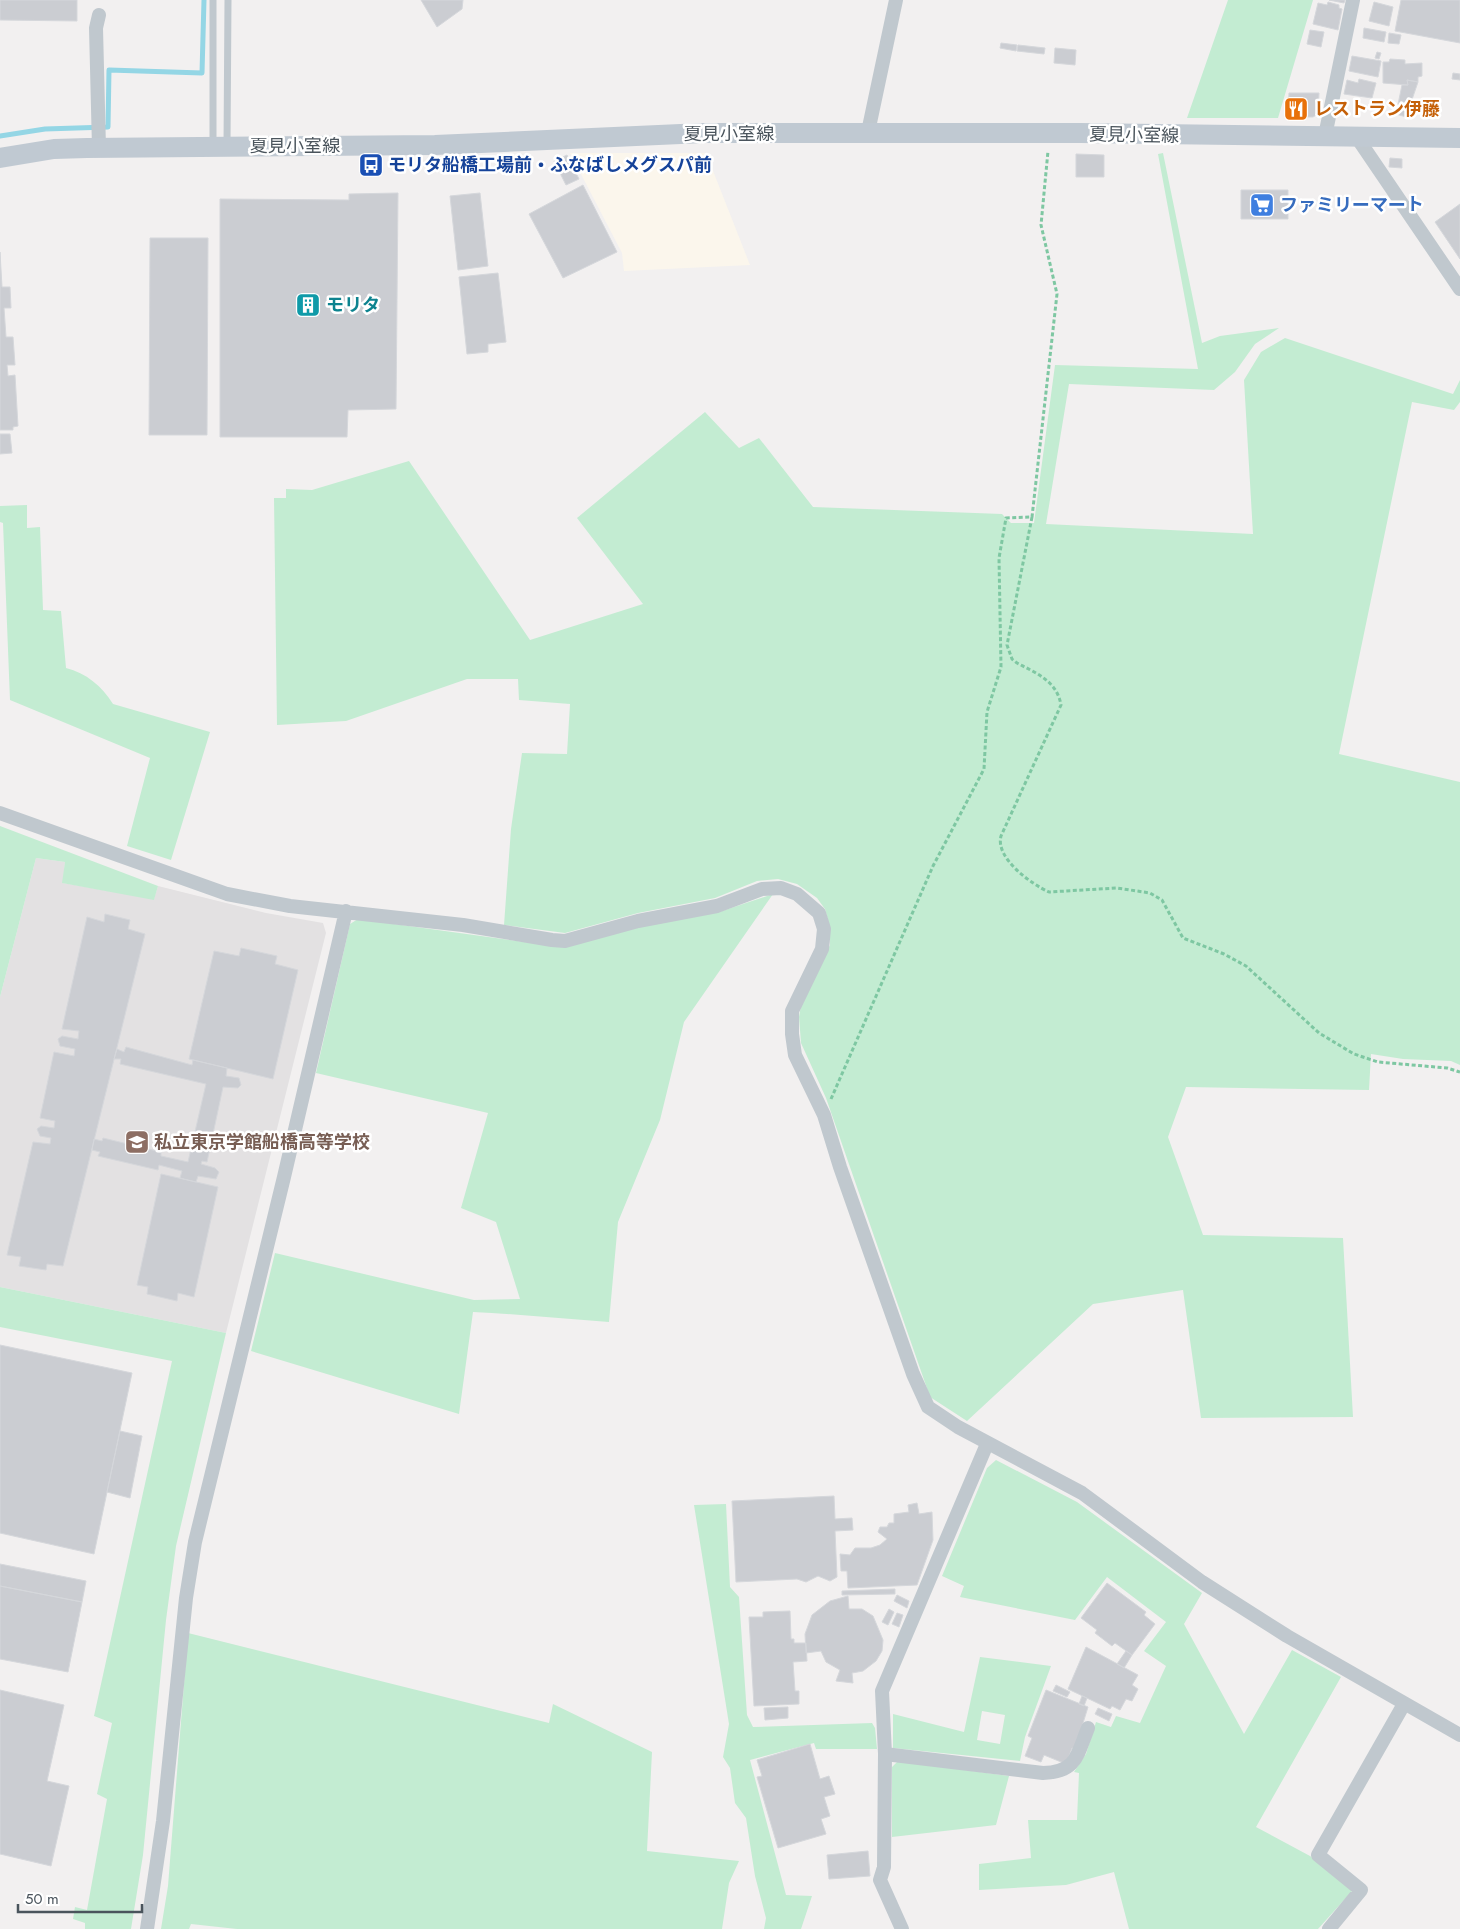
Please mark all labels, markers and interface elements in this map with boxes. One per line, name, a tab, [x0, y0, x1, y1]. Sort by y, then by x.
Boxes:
restaurant icon: レストラン伊藤	[1283, 96, 1309, 122]
place label: レストラン伊藤	[1314, 96, 1440, 122]
street label: 夏見小室線	[684, 121, 774, 147]
street label: 夏見小室線	[1089, 121, 1179, 149]
street label: 夏見小室線	[250, 133, 340, 159]
bus stop icon: モリタ船橋工場前・ふなばしメグスパ前	[358, 152, 384, 178]
place label: モリタ船橋工場前・ふなばしメグスパ前	[388, 152, 712, 178]
supermarket icon: ファミリーマート	[1249, 192, 1275, 218]
place label: ファミリーマート	[1280, 192, 1424, 218]
building icon: モリタ	[295, 292, 321, 318]
place label: モリタ	[326, 292, 380, 318]
school or university icon: 私立東京学館船橋高等学校	[124, 1129, 150, 1155]
place label: 私立東京学館船橋高等学校	[154, 1129, 370, 1155]
scale bar	[18, 1882, 141, 1914]
text: 50 m	[25, 1888, 59, 1910]

